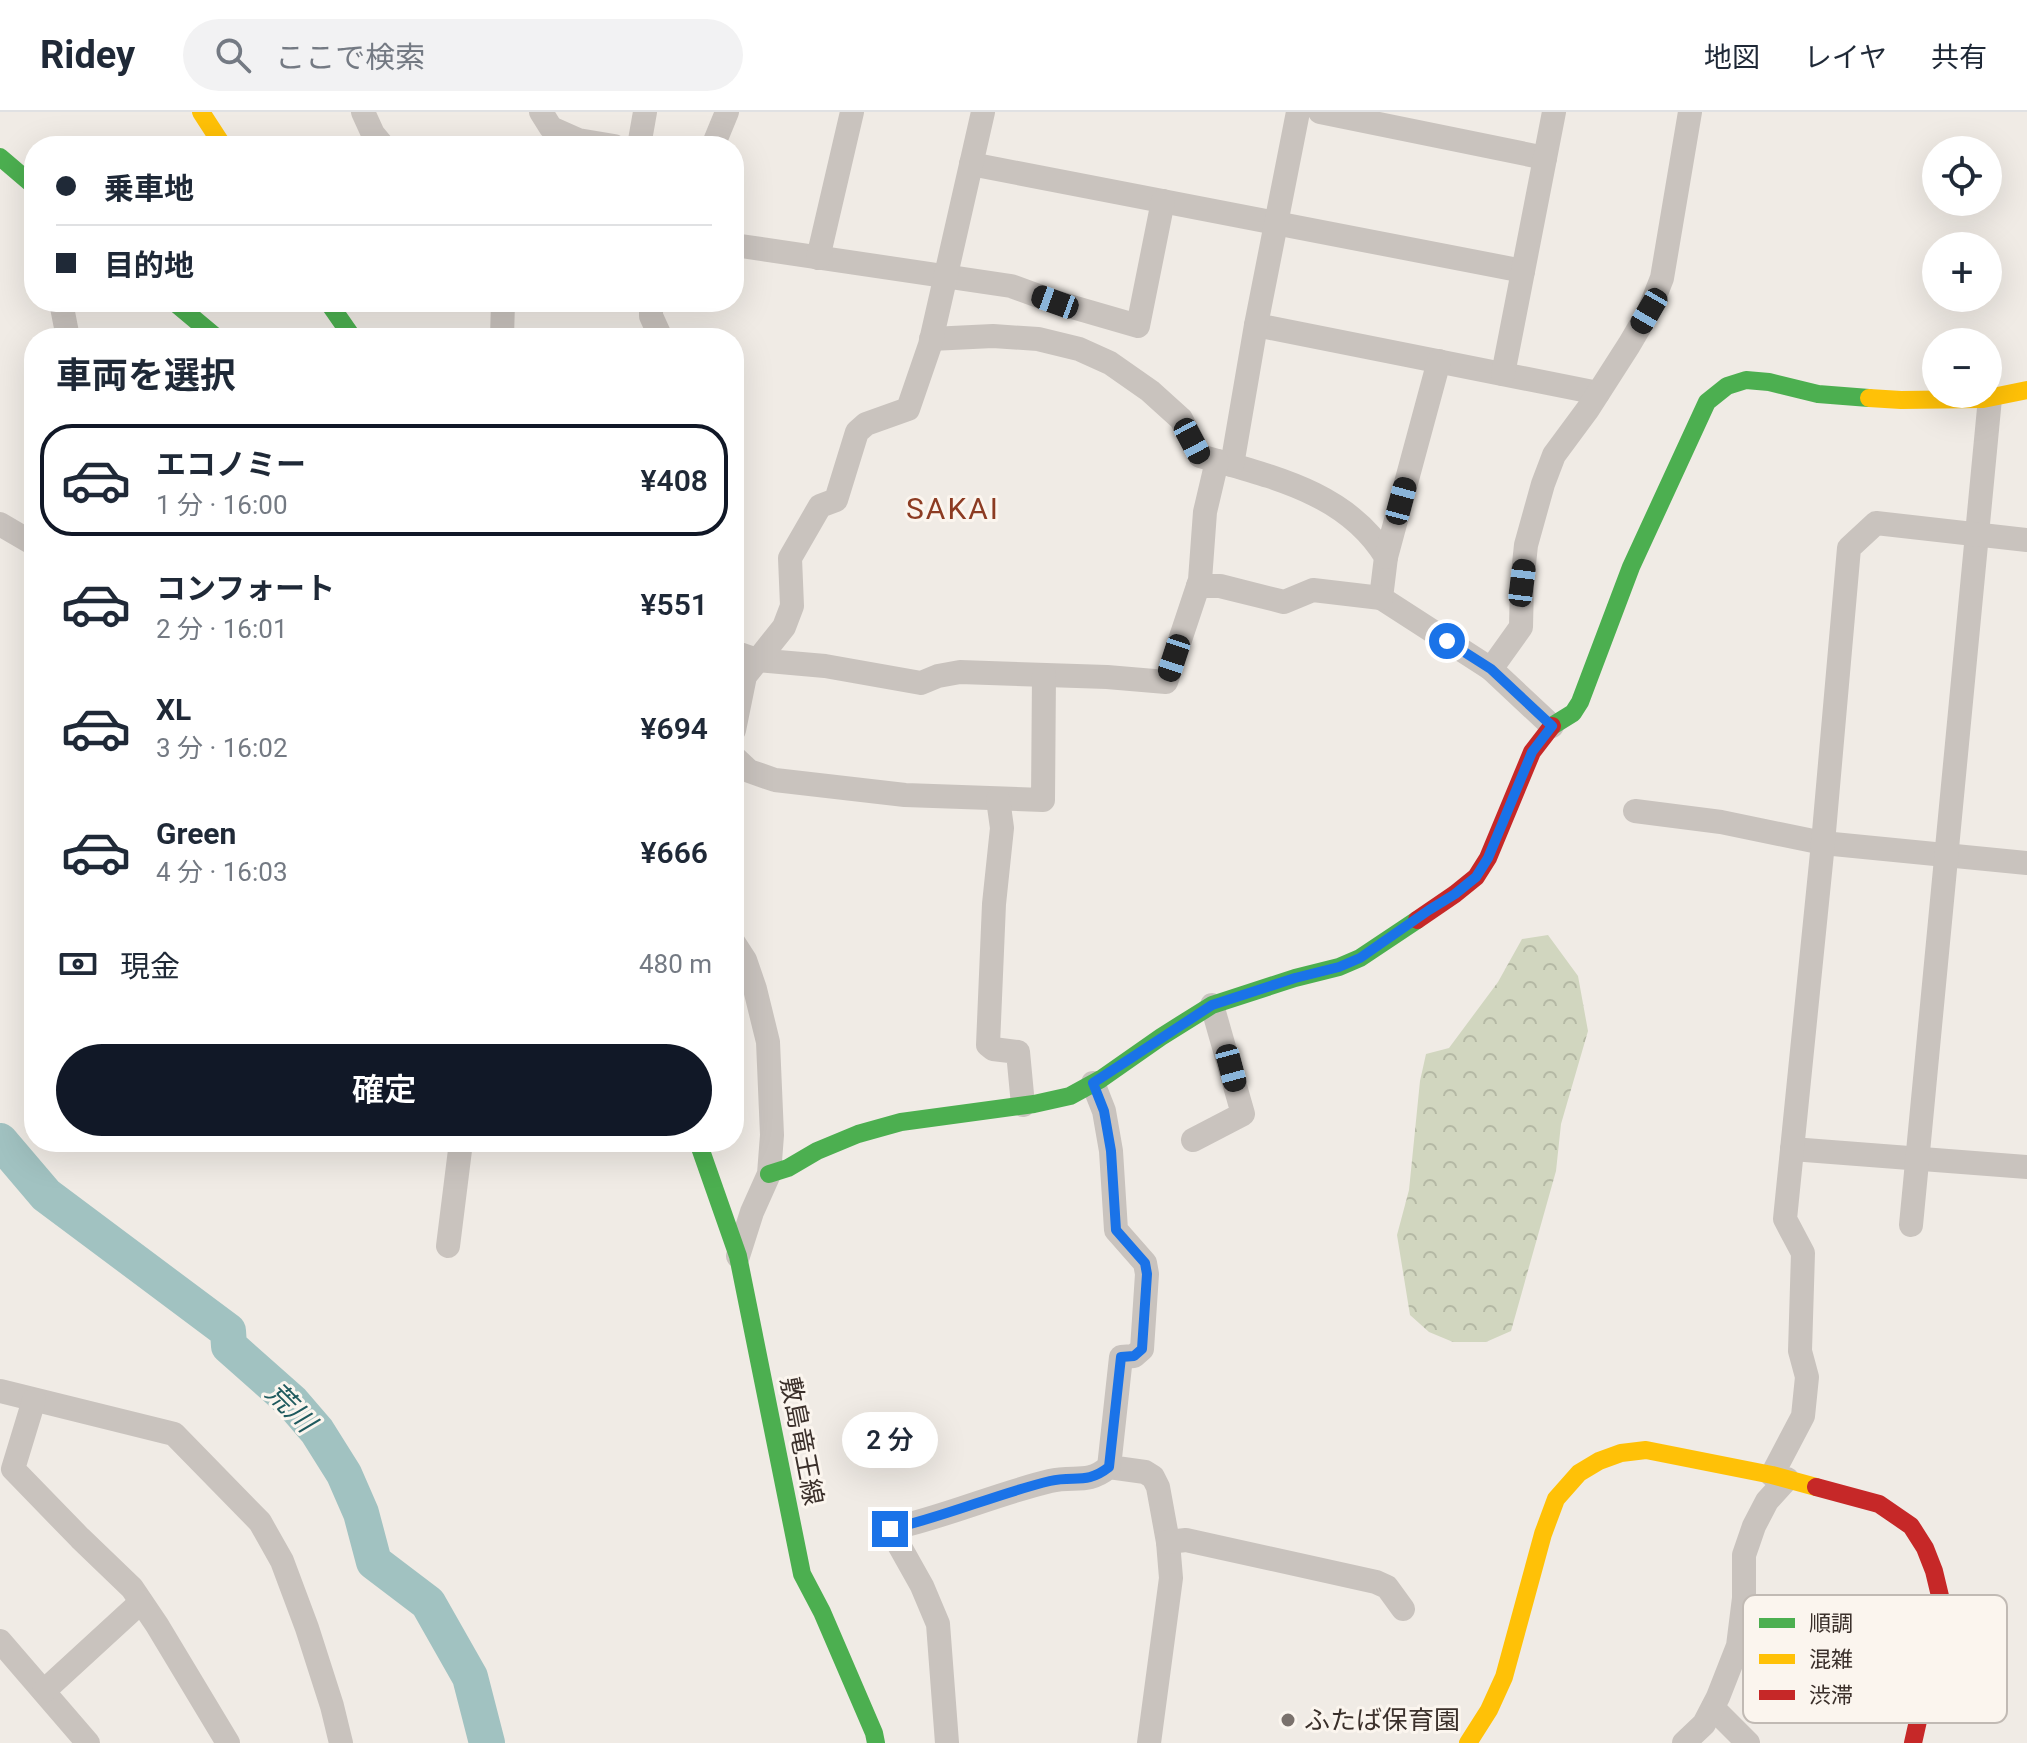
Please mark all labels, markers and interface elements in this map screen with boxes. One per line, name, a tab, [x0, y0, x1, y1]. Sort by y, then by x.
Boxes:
search box	[183, 19, 743, 91]
text: Ridey	[40, 33, 135, 77]
icon: search	[211, 33, 255, 77]
text: ここで検索	[275, 40, 425, 75]
text: 地図	[1704, 41, 1760, 74]
text: レイヤ	[1804, 41, 1887, 74]
text: 共有	[1931, 41, 1987, 74]
map controls	[1922, 136, 2002, 408]
button: locate	[1922, 136, 2002, 216]
text: 乗車地	[104, 171, 194, 206]
button: +	[1922, 232, 2002, 312]
text: 目的地	[104, 248, 194, 283]
car	[1028, 283, 1082, 321]
car	[1627, 284, 1671, 338]
button: −	[1922, 328, 2002, 408]
text: 車両を選択	[56, 355, 236, 397]
car	[1170, 414, 1214, 468]
icon: car	[60, 444, 132, 516]
text: エコノミー	[156, 447, 306, 482]
text: ¥408	[641, 463, 708, 498]
car	[1383, 475, 1419, 527]
text: 1 分 · 16:00	[156, 490, 288, 520]
district label: SAKAI	[906, 491, 1000, 526]
car	[1507, 558, 1537, 608]
icon: car	[60, 568, 132, 640]
text: コンフォート	[156, 571, 335, 606]
text: ¥551	[641, 587, 708, 622]
text: 2 分 · 16:01	[156, 614, 288, 644]
route start	[1429, 623, 1465, 659]
car	[1155, 631, 1193, 685]
icon: car	[60, 692, 132, 764]
text: XL	[156, 692, 191, 727]
text: ¥694	[641, 711, 708, 746]
text: 3 分 · 16:02	[156, 733, 288, 763]
icon: car	[60, 816, 132, 888]
text: Green	[156, 816, 236, 851]
text: ¥666	[641, 835, 708, 870]
text: 4 分 · 16:03	[156, 857, 288, 887]
icon: cash	[56, 942, 100, 986]
text: 現金	[120, 949, 180, 984]
text: 480 m	[639, 949, 712, 979]
car	[1213, 1042, 1249, 1094]
button: 確定	[56, 1044, 712, 1136]
street label: 敷島竜王線	[775, 1374, 829, 1508]
water label: 荒川	[259, 1376, 324, 1441]
callout: 2 分	[842, 1413, 938, 1469]
text: 2 分	[866, 1425, 914, 1455]
route end	[872, 1511, 908, 1547]
legend	[1743, 1595, 2007, 1723]
text: 順調	[1809, 1611, 1853, 1636]
text: 混雑	[1809, 1647, 1853, 1672]
text: 渋滞	[1809, 1683, 1853, 1708]
place label: ふたば保育園	[1304, 1705, 1460, 1735]
marker: ふたば保育園	[1279, 1711, 1297, 1729]

